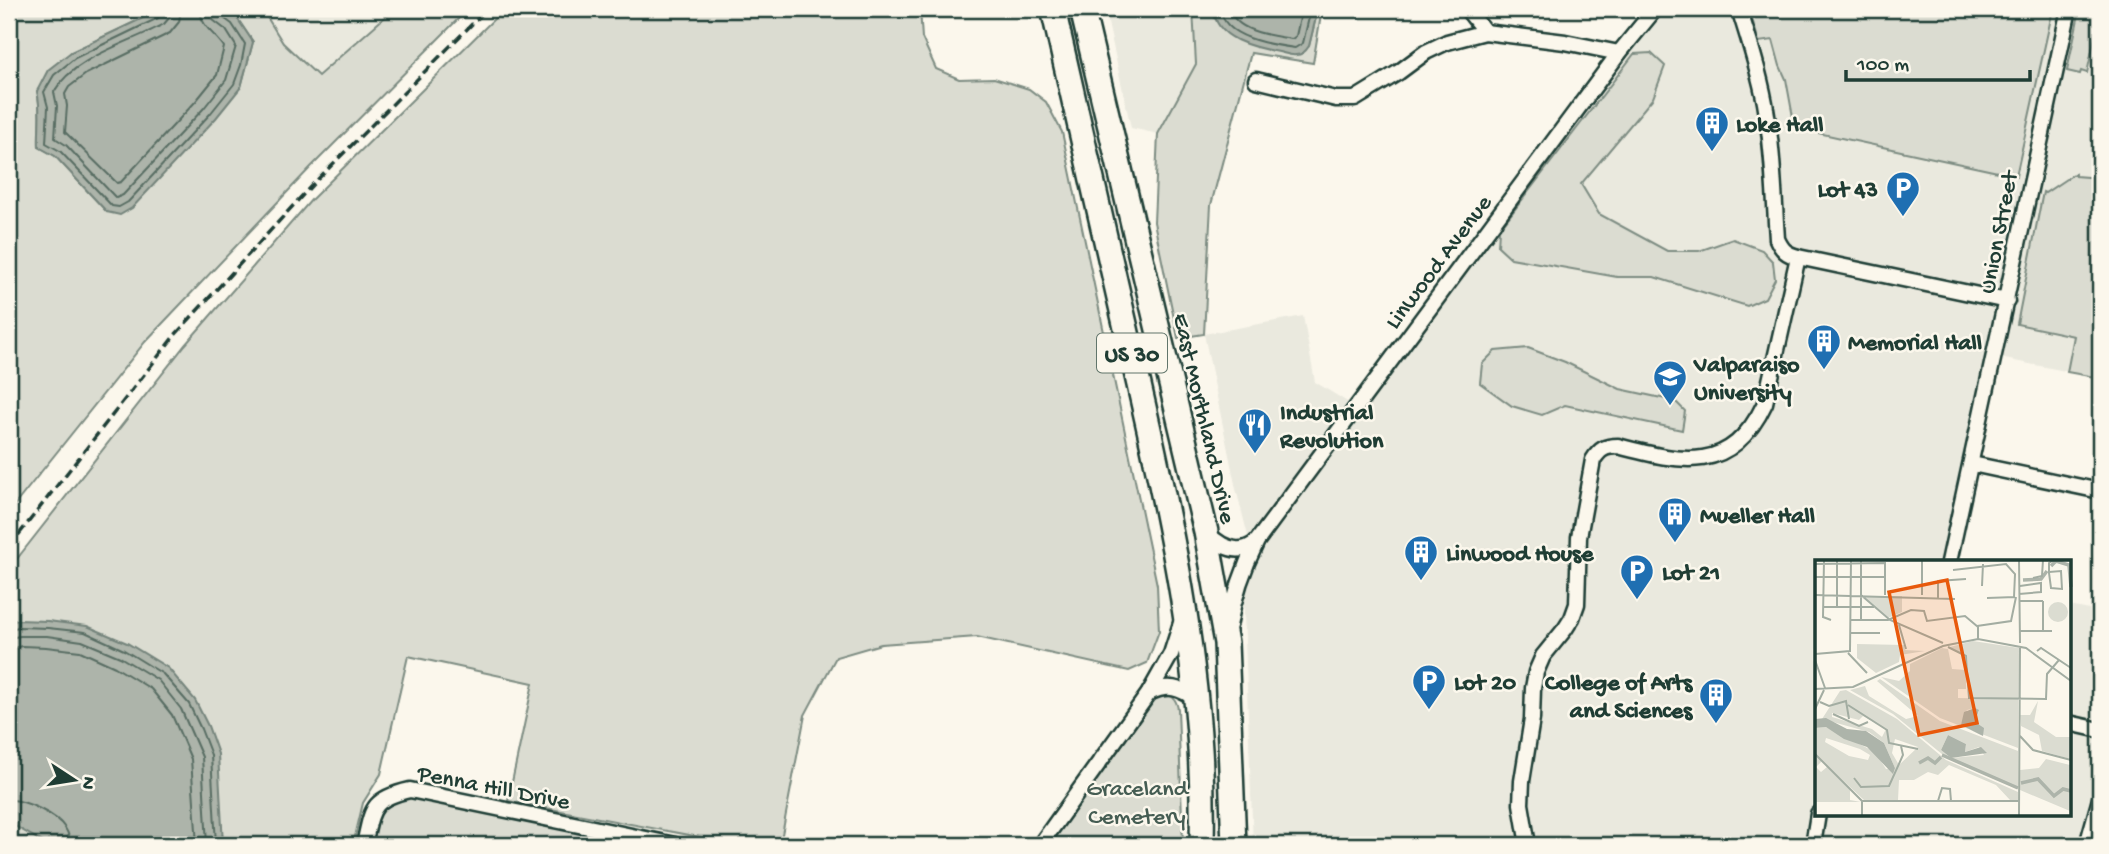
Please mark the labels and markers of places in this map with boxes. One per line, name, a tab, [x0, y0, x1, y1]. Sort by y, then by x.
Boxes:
building icon: Loke Hall	[1693, 104, 1731, 153]
place label: Loke Hall	[1736, 112, 1824, 141]
parking icon: Lot 43	[1884, 169, 1922, 218]
place label: Lot 43	[1817, 177, 1878, 206]
building icon: Memorial Hall	[1805, 322, 1843, 371]
place label: Memorial Hall	[1848, 330, 1982, 359]
place label: Valparaiso University	[1693, 352, 1800, 409]
school or university icon: Valparaiso University	[1651, 358, 1689, 407]
place label: Industrial Revolution	[1279, 400, 1384, 457]
restaurant icon: Industrial Revolution	[1236, 406, 1274, 455]
building icon: Mueller Hall	[1656, 495, 1694, 544]
place label: Mueller Hall	[1700, 503, 1815, 532]
building icon: Linwood House	[1402, 533, 1440, 582]
place label: Linwood House	[1446, 541, 1595, 570]
parking icon: Lot 21	[1618, 552, 1656, 601]
place label: Lot 21	[1662, 560, 1720, 589]
parking icon: Lot 20	[1410, 662, 1448, 711]
place label: Lot 20	[1454, 670, 1516, 699]
place label: College of Arts and Sciences	[1545, 670, 1693, 727]
building icon: College of Arts and Sciences	[1697, 676, 1735, 725]

